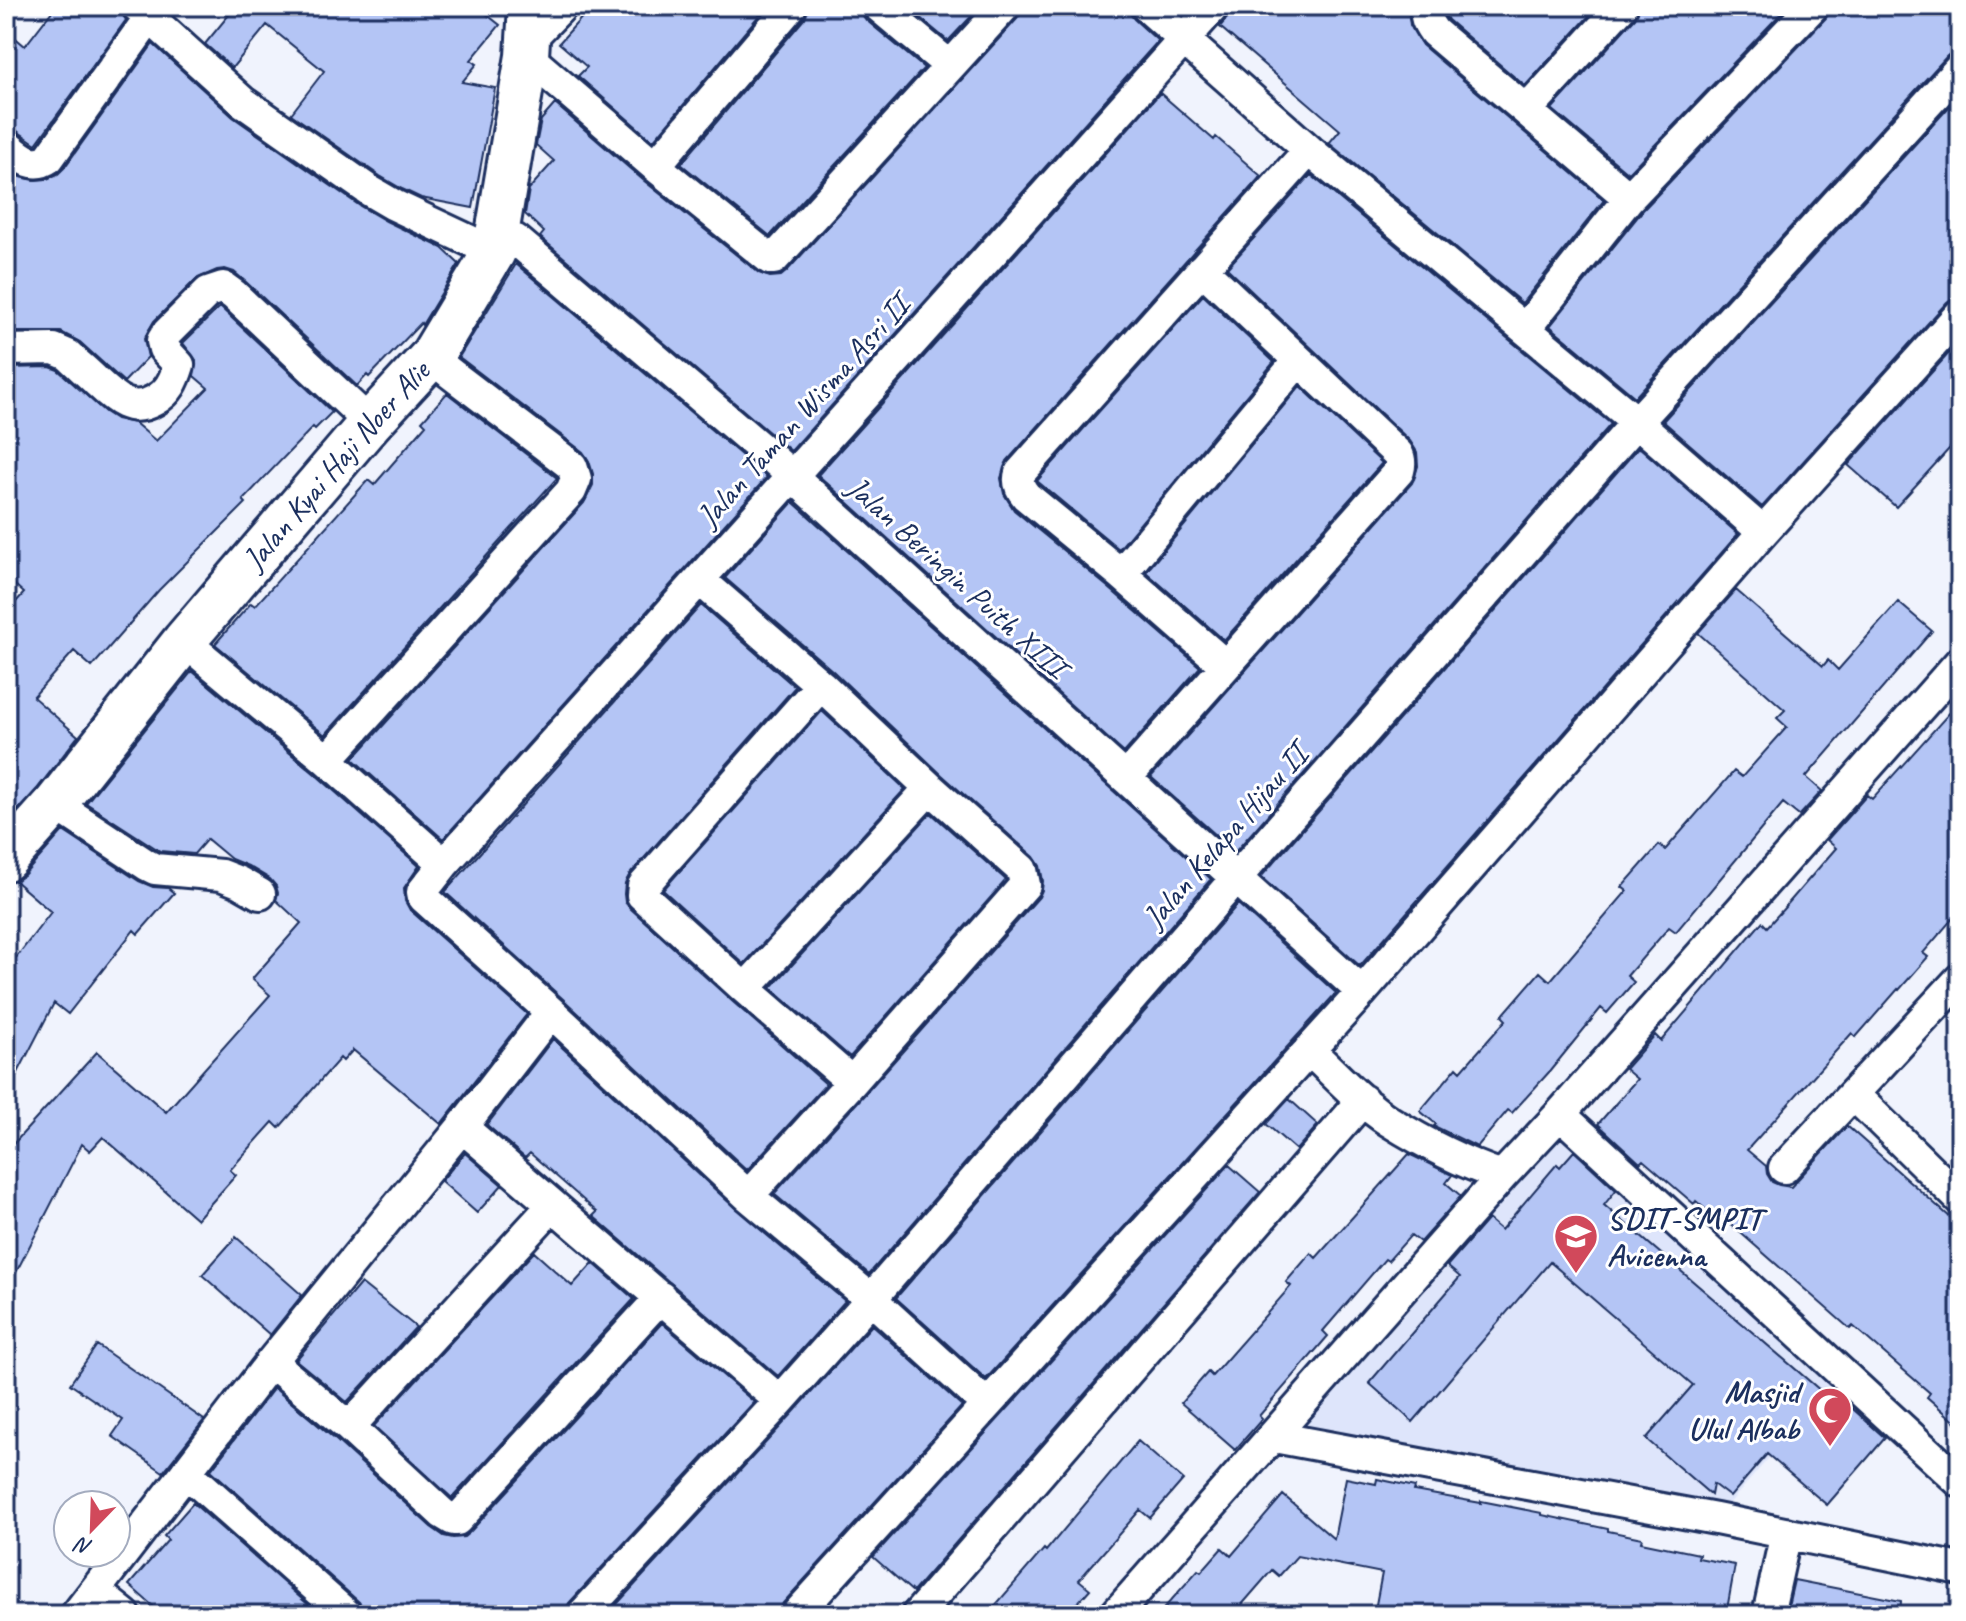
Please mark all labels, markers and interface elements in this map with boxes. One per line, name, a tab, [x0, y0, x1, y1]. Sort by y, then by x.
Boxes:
street label: Jalan Taman Wisma Asri II	[686, 282, 922, 537]
street label: Jalan Kyai Haji Noer Alie	[232, 349, 440, 580]
street label: Jalan Beringin Puith XIII	[837, 466, 1080, 691]
street label: Jalan Kelapa Hijau II	[1132, 731, 1320, 938]
place label: SDIT-SMPIT Avicenna	[1607, 1198, 1769, 1276]
school or university icon: SDIT-SMPIT Avicenna	[1552, 1212, 1600, 1275]
place label: Masjid Ulul Albab	[1688, 1371, 1804, 1449]
mosque icon: Masjid Ulul Albab	[1806, 1385, 1854, 1448]
north arrow	[52, 1489, 132, 1569]
text: N	[70, 1530, 96, 1562]

